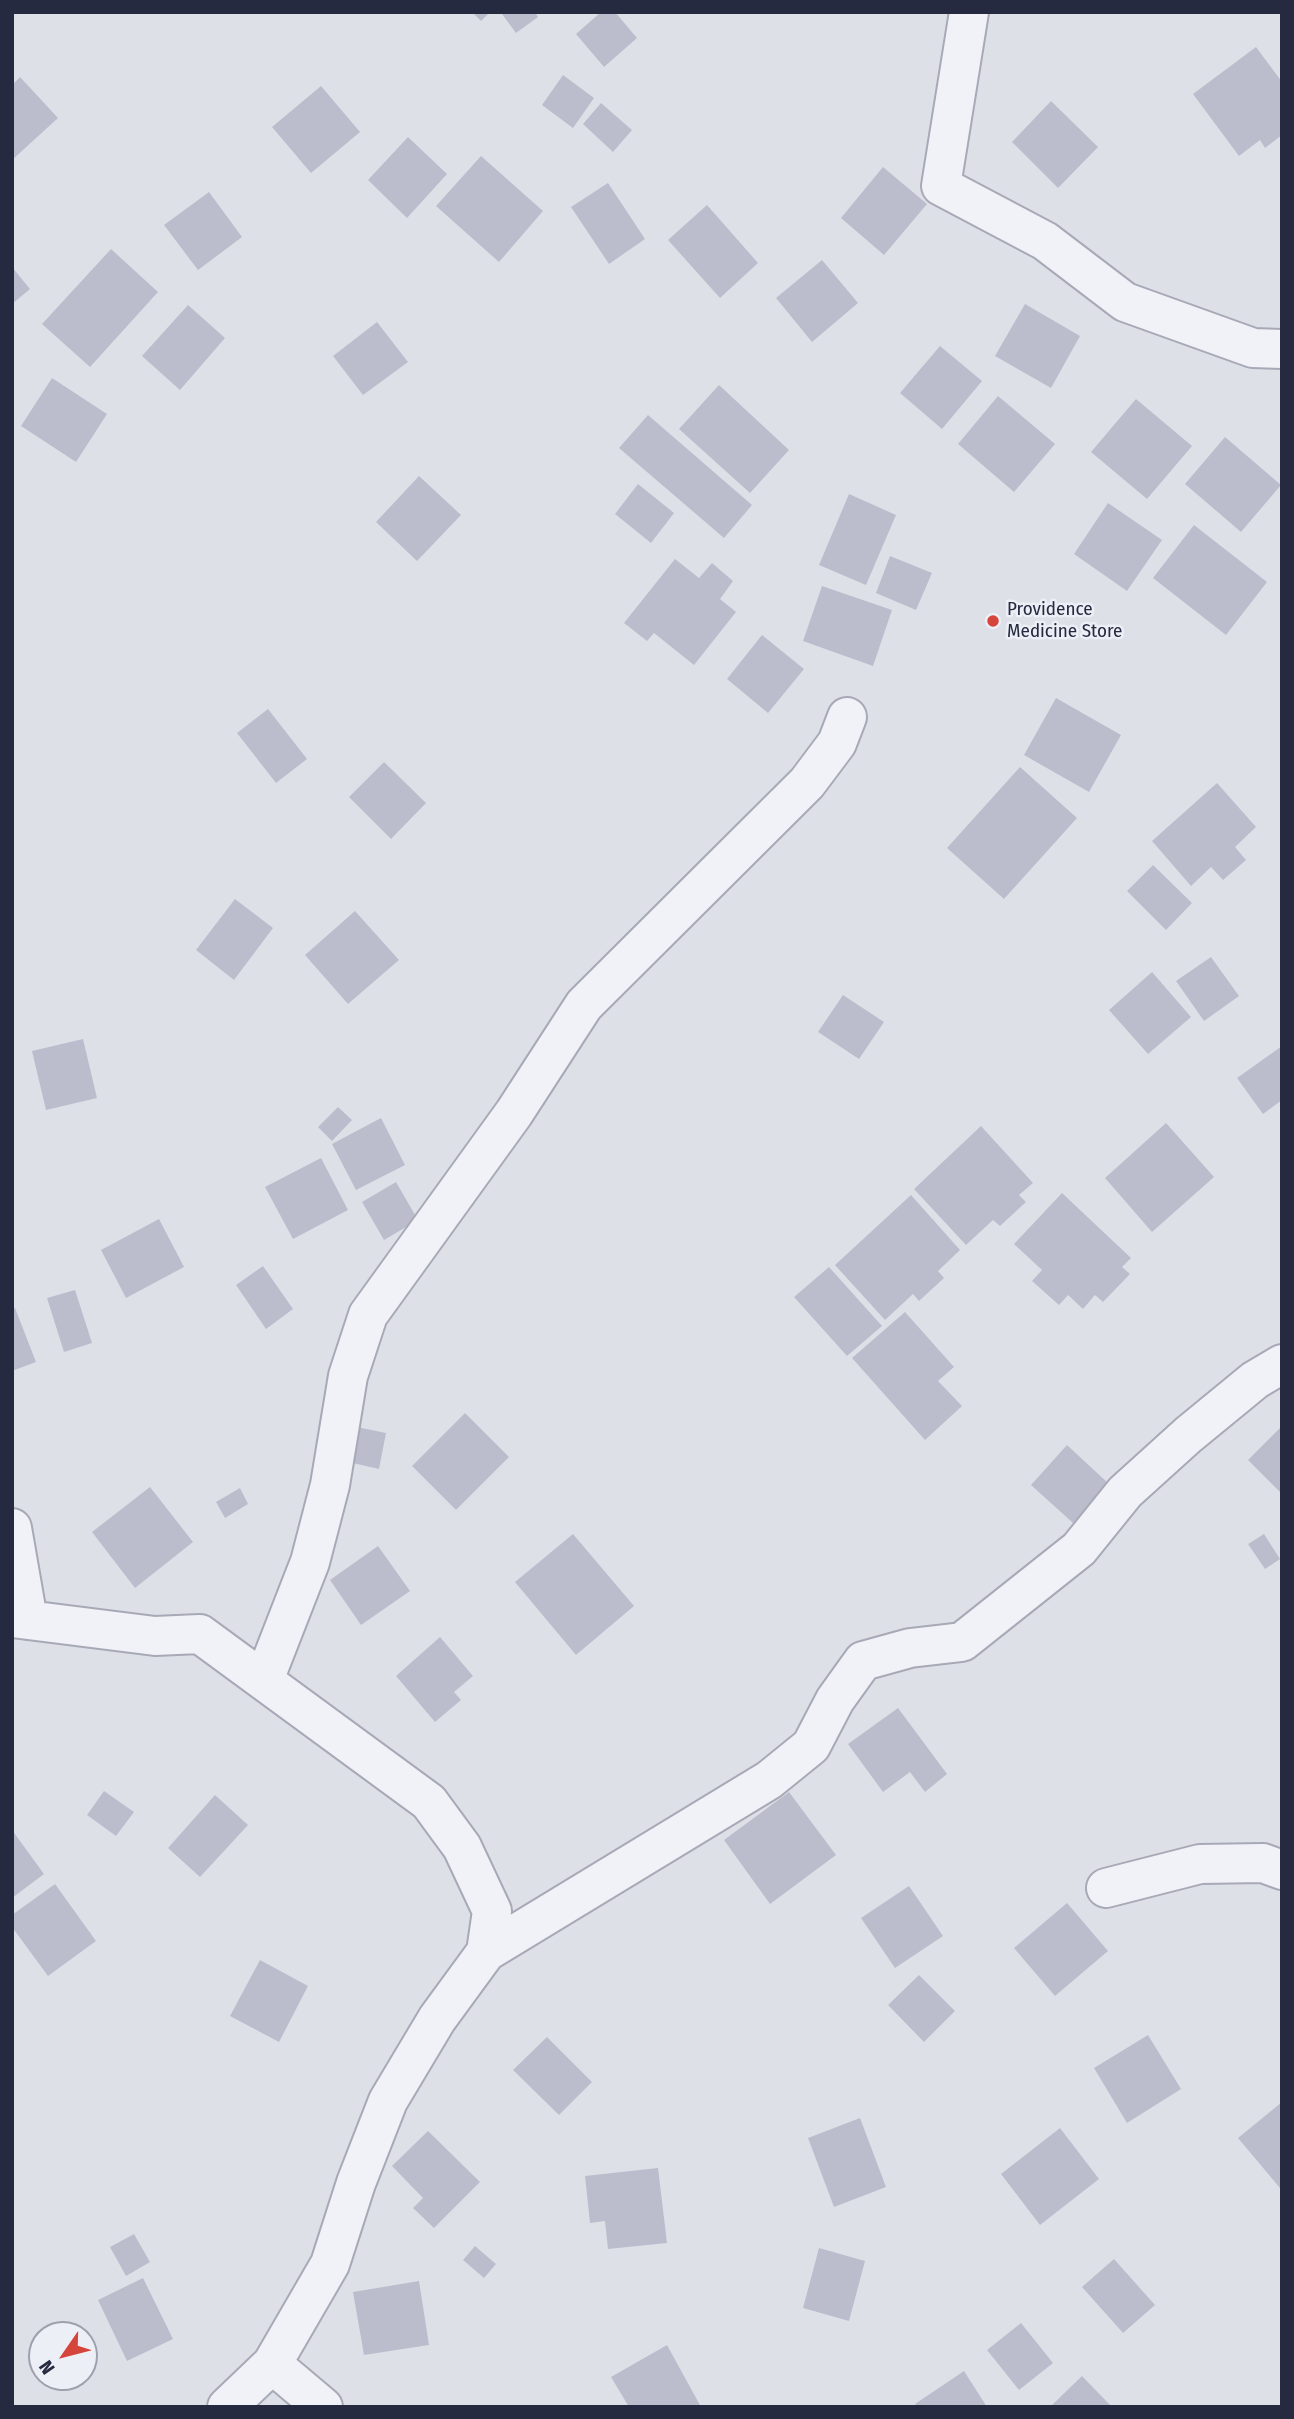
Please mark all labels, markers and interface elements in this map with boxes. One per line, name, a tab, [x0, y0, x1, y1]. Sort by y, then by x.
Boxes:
place label: Providence Medicine Store	[1007, 599, 1122, 643]
marker: Providence Medicine Store	[985, 613, 1001, 629]
north arrow	[28, 2321, 98, 2391]
text: N	[34, 2356, 60, 2378]

